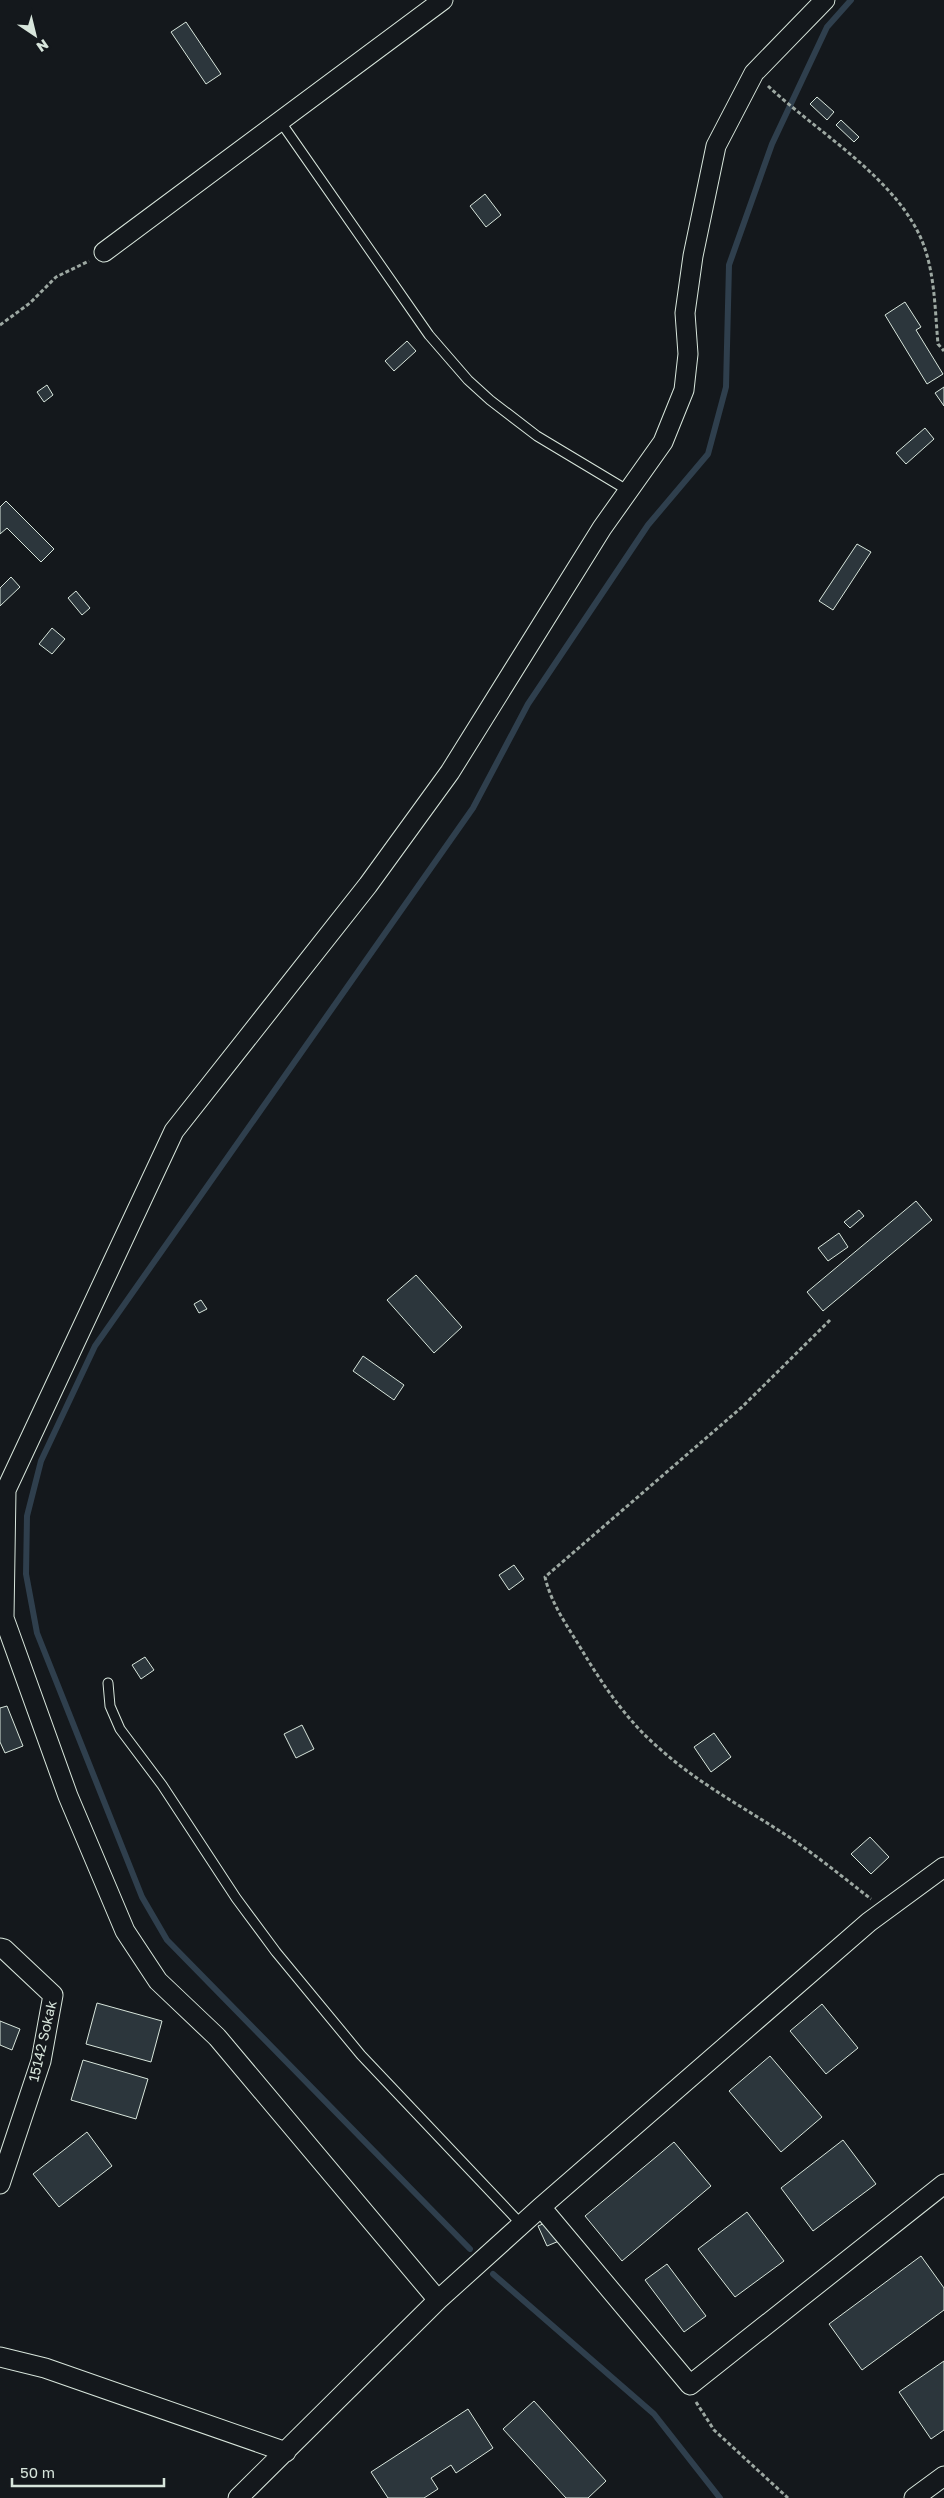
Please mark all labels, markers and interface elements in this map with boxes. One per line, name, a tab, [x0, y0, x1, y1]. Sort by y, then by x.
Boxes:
north arrow	[10, 10, 60, 60]
text: N	[34, 36, 52, 56]
street label: 15142 Sokak	[24, 1999, 60, 2083]
scale bar	[12, 2456, 165, 2488]
text: 50 m	[20, 2463, 55, 2481]

